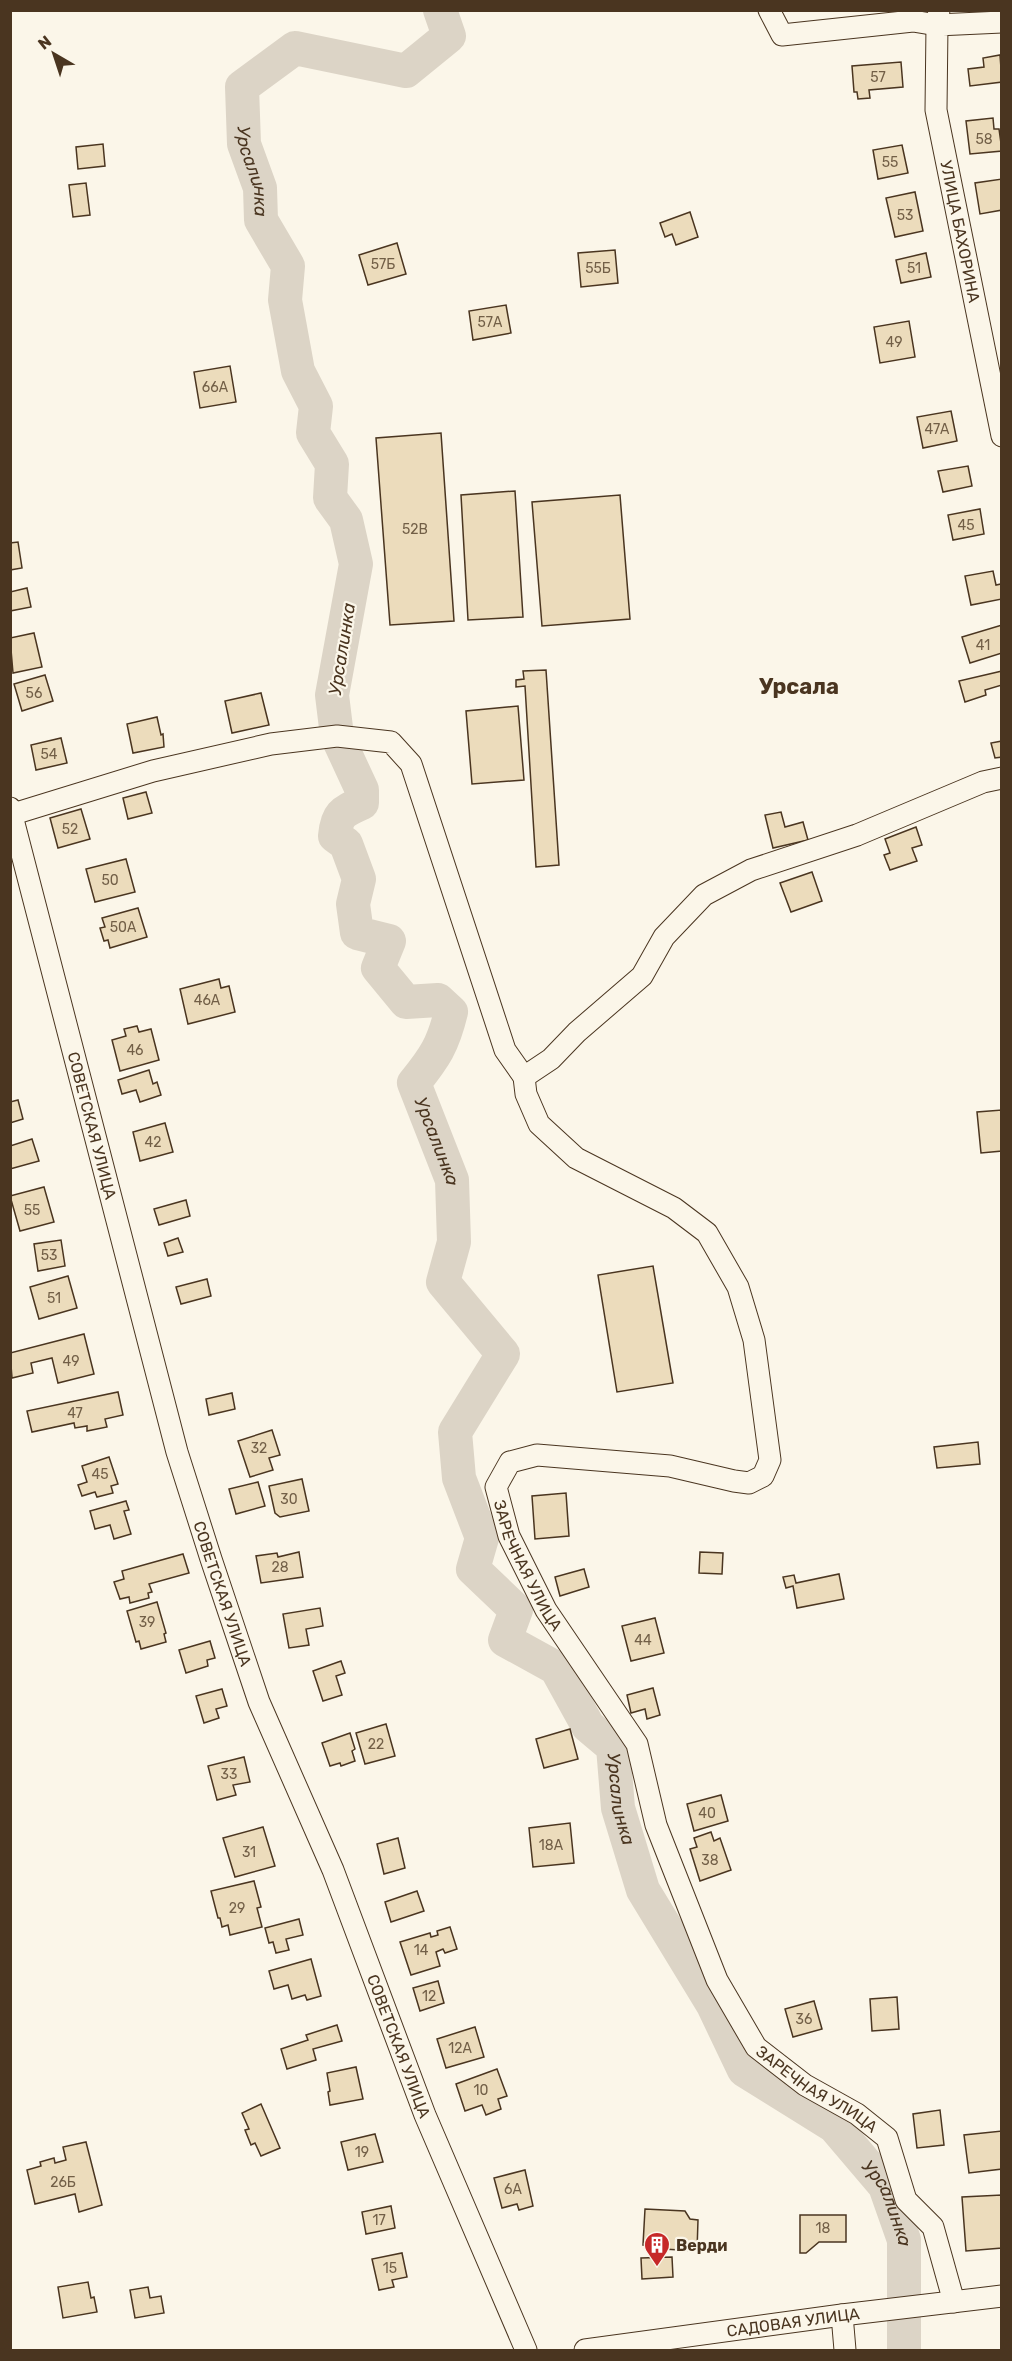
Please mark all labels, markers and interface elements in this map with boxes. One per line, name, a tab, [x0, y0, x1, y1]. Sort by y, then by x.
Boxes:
north arrow	[24, 24, 84, 84]
text: N	[34, 32, 55, 54]
house number: 57	[870, 69, 886, 86]
water label: Урсалинка	[232, 126, 272, 217]
house number: 58	[975, 131, 993, 148]
house number: 55	[882, 154, 898, 171]
street label: УЛИЦА БАХОРИНА	[937, 159, 984, 305]
house number: 53	[897, 207, 913, 224]
house number: 57Б	[371, 256, 395, 273]
house number: 55Б	[585, 260, 611, 277]
house number: 51	[907, 260, 921, 277]
house number: 57А	[478, 314, 503, 331]
house number: 49	[886, 334, 902, 351]
house number: 66A	[202, 379, 229, 396]
house number: 47А	[924, 421, 950, 438]
house number: 45	[957, 517, 975, 534]
house number: 52В	[402, 521, 428, 538]
water label: Урсалинка	[324, 601, 360, 697]
house number: 41	[976, 637, 990, 654]
district label: Урсала	[759, 673, 839, 700]
house number: 56	[26, 685, 42, 702]
house number: 54	[40, 746, 58, 763]
house number: 52	[62, 821, 78, 838]
house number: 50	[101, 872, 119, 889]
house number: 50А	[110, 919, 137, 936]
house number: 46А	[194, 992, 221, 1009]
house number: 46	[126, 1042, 144, 1059]
street label: СОВЕТСКАЯ УЛИЦА	[64, 1050, 121, 1202]
water label: Урсалинка	[410, 1094, 463, 1186]
house number: 42	[145, 1134, 161, 1151]
house number: 55	[24, 1202, 40, 1219]
house number: 53	[41, 1247, 57, 1264]
house number: 51	[47, 1290, 61, 1307]
house number: 49	[63, 1353, 79, 1370]
house number: 47	[67, 1405, 83, 1422]
house number: 32	[251, 1440, 267, 1457]
house number: 45	[91, 1466, 109, 1483]
house number: 30	[280, 1491, 298, 1508]
street label: ЗАРЕЧНАЯ УЛИЦА	[490, 1498, 567, 1634]
street label: СОВЕТСКАЯ УЛИЦА	[190, 1518, 256, 1669]
house number: 28	[271, 1559, 289, 1576]
house number: 39	[139, 1614, 155, 1631]
house number: 44	[634, 1632, 652, 1649]
house number: 22	[368, 1736, 384, 1753]
water label: Урсалинка	[603, 1752, 640, 1848]
house number: 33	[221, 1766, 237, 1783]
house number: 40	[698, 1805, 716, 1822]
house number: 18А	[539, 1837, 564, 1854]
house number: 31	[242, 1844, 256, 1861]
house number: 38	[701, 1852, 719, 1869]
house number: 29	[229, 1900, 245, 1917]
house number: 14	[414, 1942, 429, 1959]
street label: СОВЕТСКАЯ УЛИЦА	[364, 1972, 435, 2121]
house number: 12	[422, 1988, 436, 2005]
house number: 36	[796, 2011, 812, 2028]
house number: 12А	[448, 2040, 472, 2057]
street label: ЗАРЕЧНАЯ УЛИЦА	[753, 2041, 882, 2136]
house number: 10	[474, 2082, 489, 2099]
house number: 19	[355, 2144, 369, 2161]
water label: Урсалинка	[857, 2156, 915, 2246]
house number: 26Б	[50, 2174, 76, 2191]
house number: 6А	[504, 2181, 523, 2198]
house number: 17	[372, 2212, 386, 2229]
house number: 18	[816, 2220, 831, 2237]
building icon: Верди	[642, 2230, 672, 2268]
place label: Верди	[676, 2236, 728, 2255]
house number: 15	[383, 2260, 397, 2277]
street label: САДОВАЯ УЛИЦА	[725, 2303, 861, 2340]

